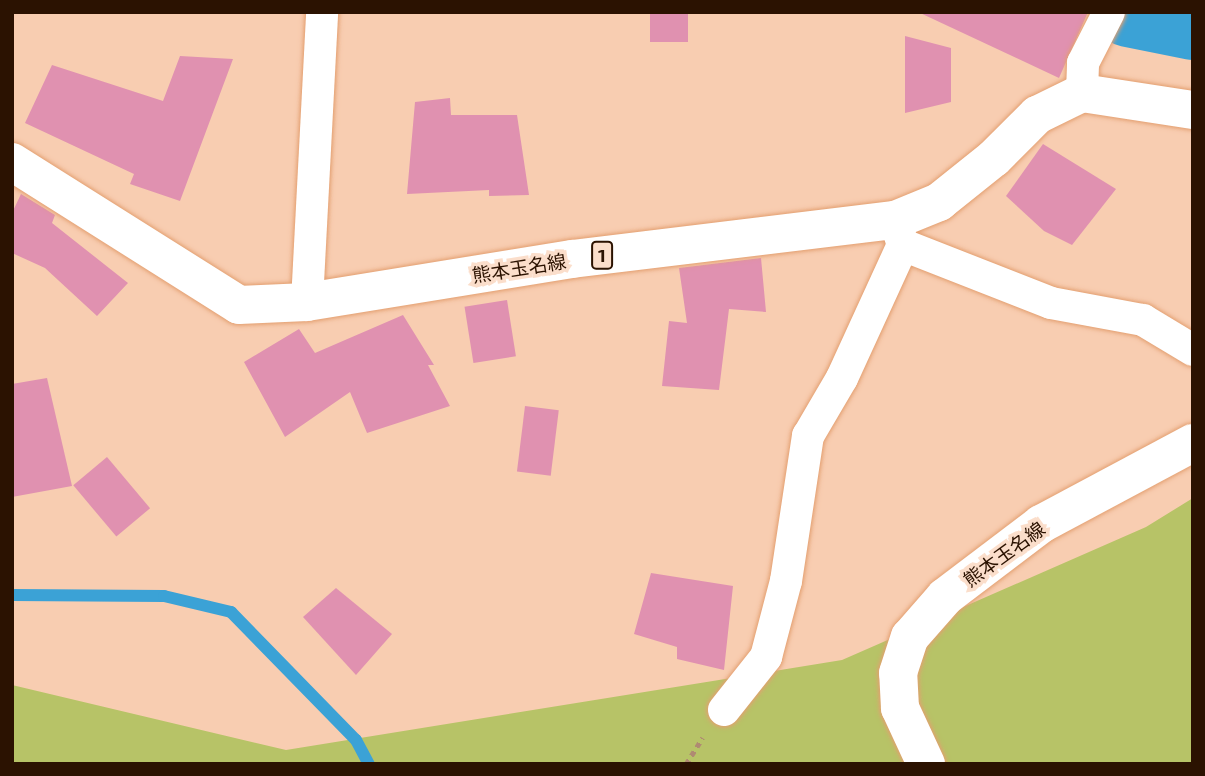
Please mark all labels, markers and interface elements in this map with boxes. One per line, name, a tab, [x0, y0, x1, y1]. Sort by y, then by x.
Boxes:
road number: 1	[590, 241, 614, 270]
street label: 熊本玉名線	[470, 249, 568, 287]
street label: 熊本玉名線	[959, 517, 1049, 591]

